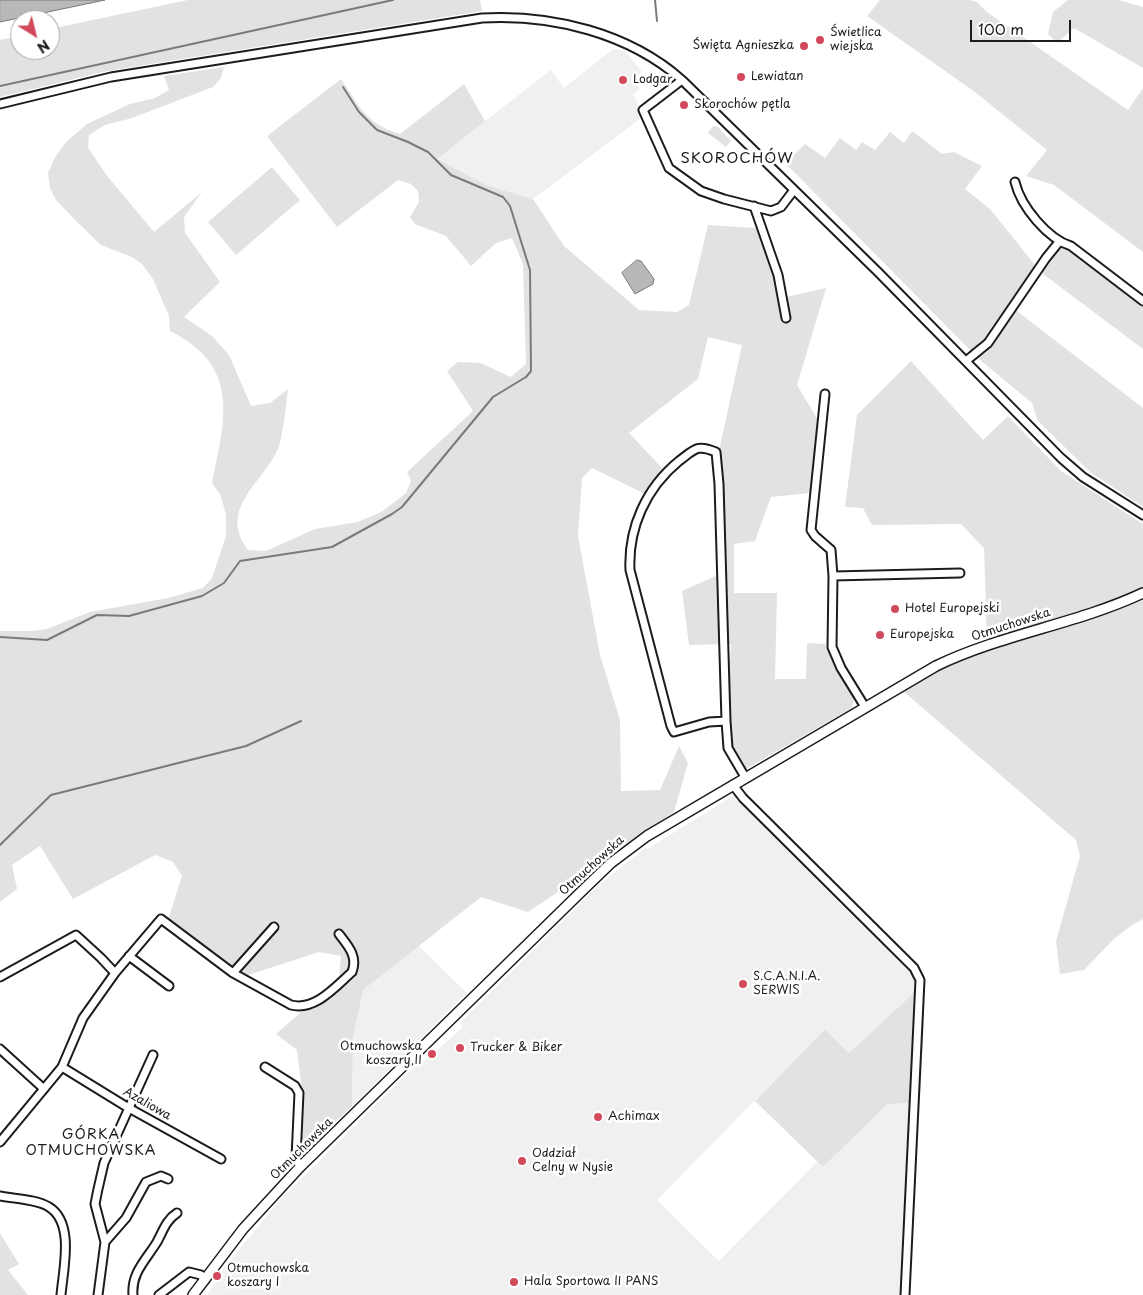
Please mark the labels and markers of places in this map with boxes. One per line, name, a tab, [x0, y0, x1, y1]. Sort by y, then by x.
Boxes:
place label: Świetlica wiejska	[830, 26, 882, 54]
marker: Świetlica wiejska	[814, 34, 826, 46]
place label: Święta Agnieszka	[693, 39, 794, 53]
marker: Święta Agnieszka	[798, 40, 810, 52]
place label: Lewiatan	[751, 70, 804, 84]
marker: Lewiatan	[735, 71, 747, 83]
place label: Lodgar	[633, 73, 672, 87]
marker: Lodgar	[617, 74, 629, 86]
place label: Skorochów pętla	[694, 98, 790, 112]
marker: Skorochów pętla	[678, 99, 690, 111]
place label: Hotel Europejski	[905, 602, 999, 616]
marker: Hotel Europejski	[889, 603, 901, 615]
place label: Europejska	[890, 628, 954, 642]
marker: Europejska	[874, 629, 886, 641]
place label: S.C.A.N.I.A. SERWIS	[753, 970, 820, 998]
marker: S.C.A.N.I.A. SERWIS	[737, 978, 749, 990]
place label: Otmuchowska koszary II	[340, 1040, 422, 1068]
place label: Trucker & Biker	[470, 1041, 562, 1055]
marker: Trucker & Biker	[454, 1042, 466, 1054]
marker: Otmuchowska koszary II	[426, 1048, 438, 1060]
place label: Achimax	[608, 1110, 659, 1124]
marker: Achimax	[592, 1111, 604, 1123]
place label: Oddział Celny w Nysie	[532, 1147, 613, 1175]
marker: Oddział Celny w Nysie	[516, 1155, 528, 1167]
place label: Otmuchowska koszary I	[227, 1262, 309, 1290]
marker: Otmuchowska koszary I	[211, 1270, 223, 1282]
place label: Hala Sportowa II PANS	[524, 1275, 659, 1289]
marker: Hala Sportowa II PANS	[508, 1276, 520, 1288]

